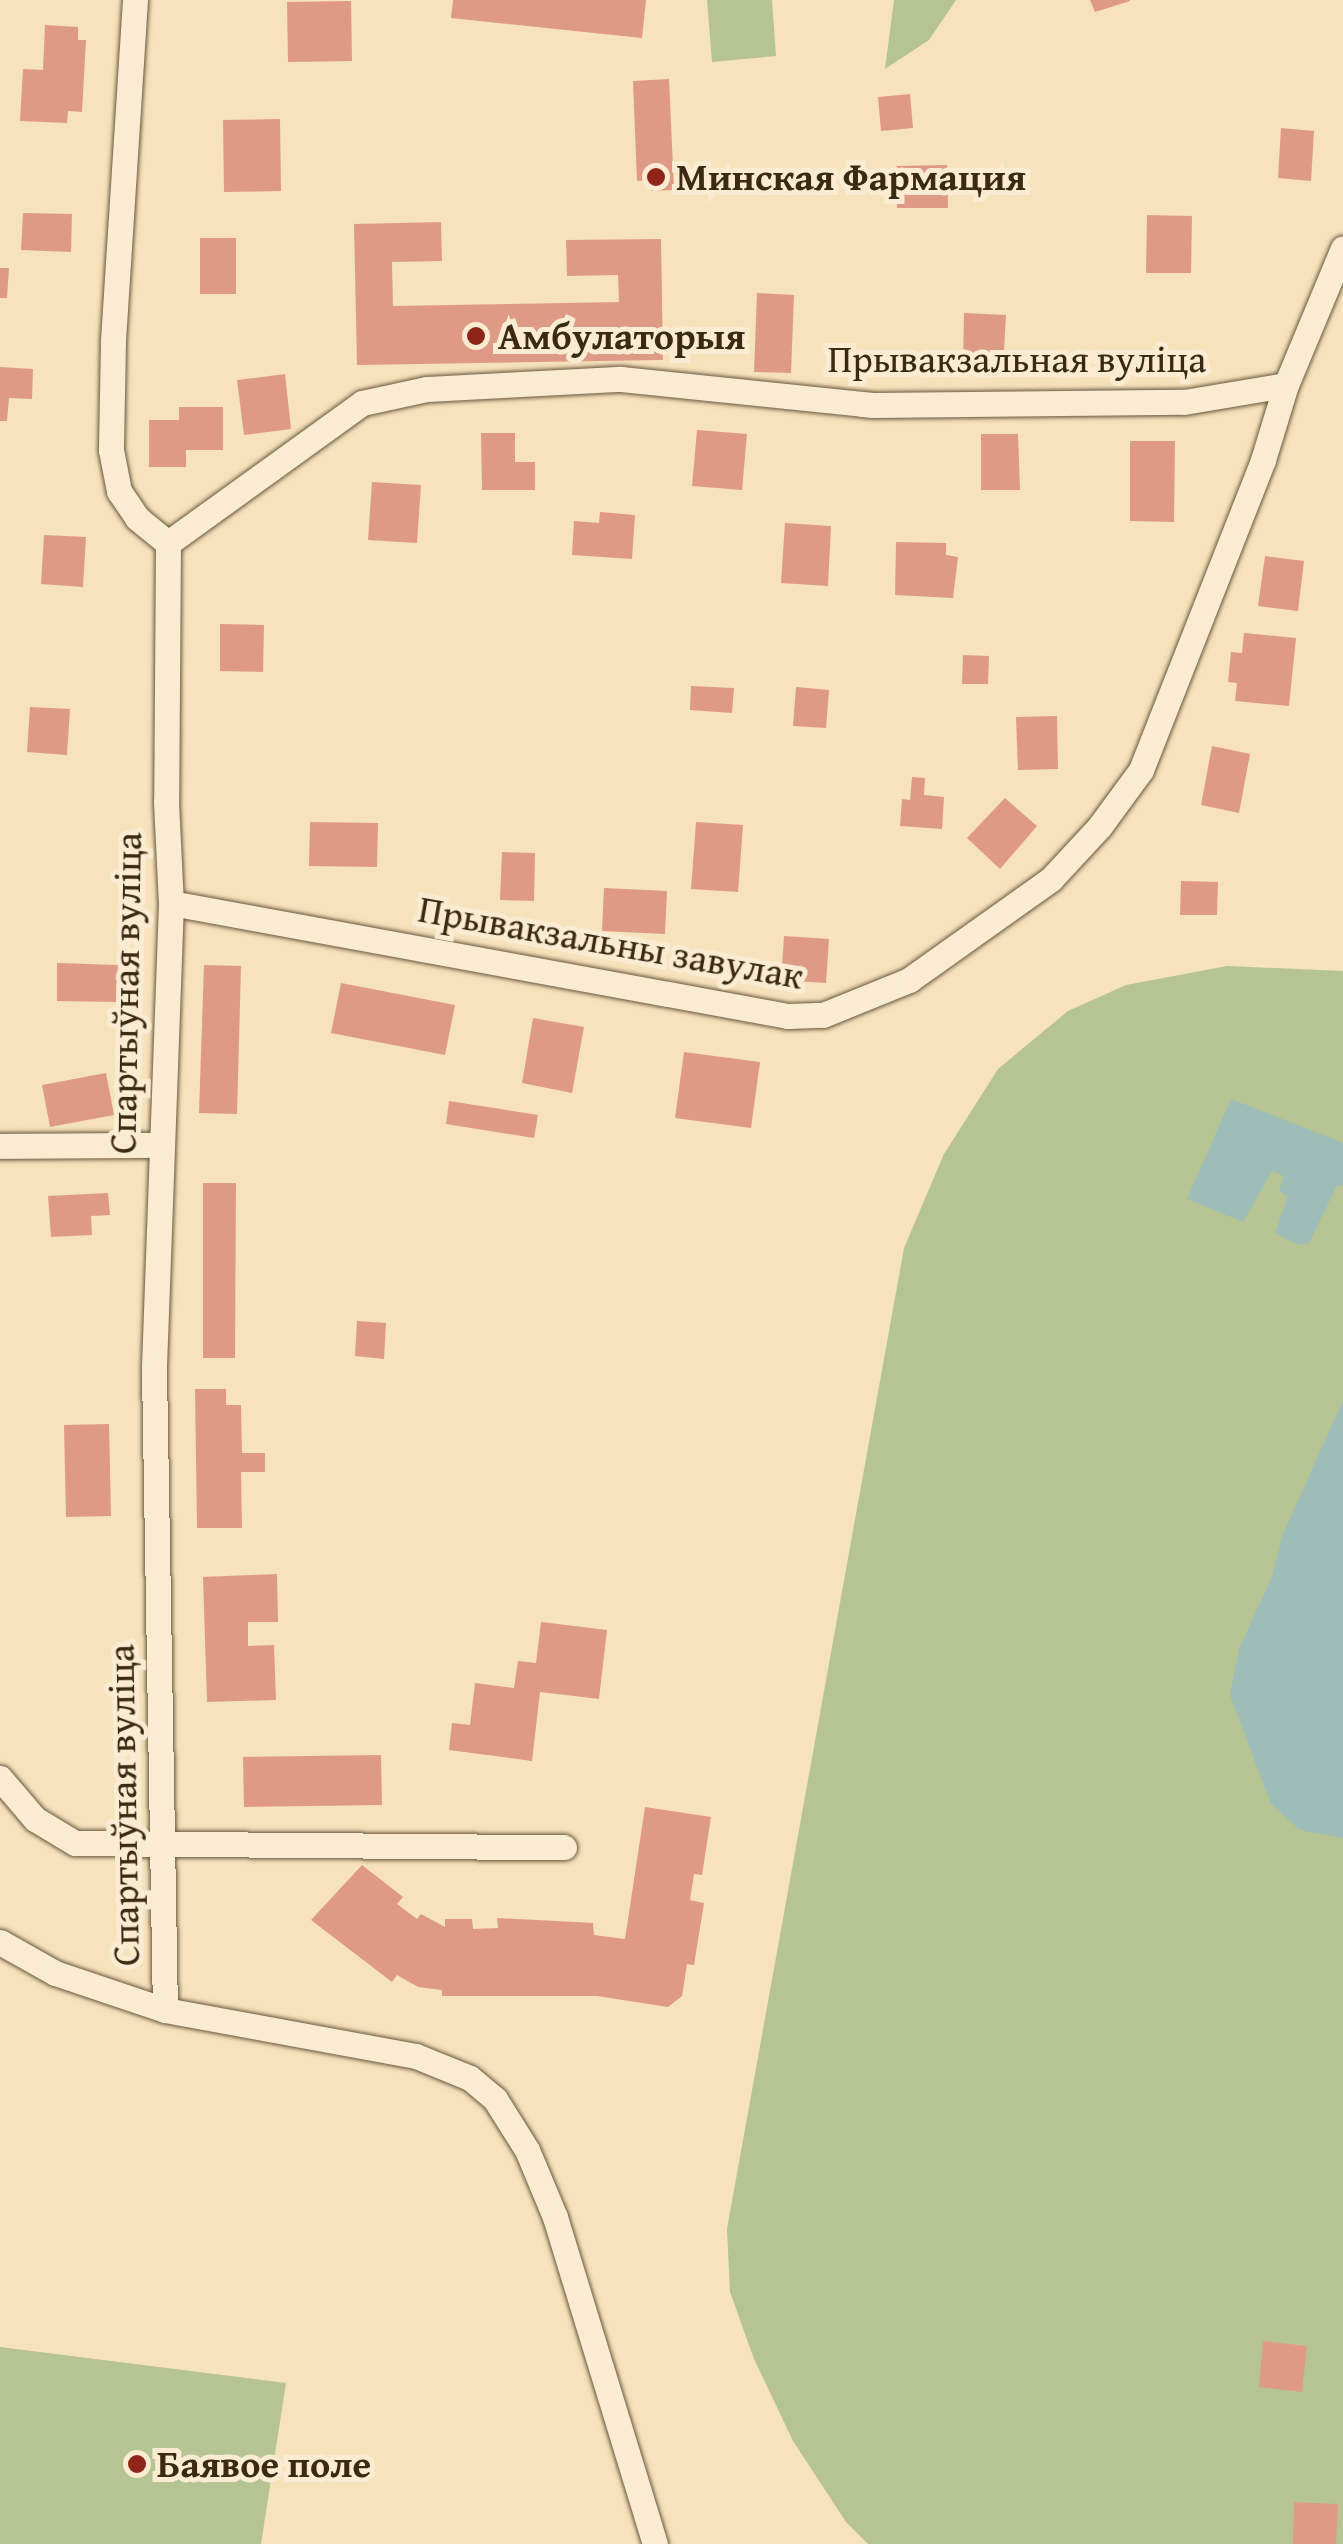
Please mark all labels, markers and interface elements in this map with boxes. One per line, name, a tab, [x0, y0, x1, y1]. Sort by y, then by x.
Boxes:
place label: Минская Фармация	[676, 154, 1026, 200]
marker: Минская Фармация	[645, 166, 667, 188]
place label: Амбулаторыя	[498, 313, 745, 359]
marker: Амбулаторыя	[463, 323, 489, 349]
street label: Прывакзальная вуліца	[828, 336, 1206, 382]
street label: Спартыўная вуліца	[99, 832, 151, 1154]
street label: Прывакзальны завулак	[415, 886, 807, 998]
street label: Спартыўная вуліца	[97, 1644, 149, 1966]
place label: Баявое поле	[157, 2441, 371, 2487]
marker: Баявое поле	[126, 2453, 148, 2475]

